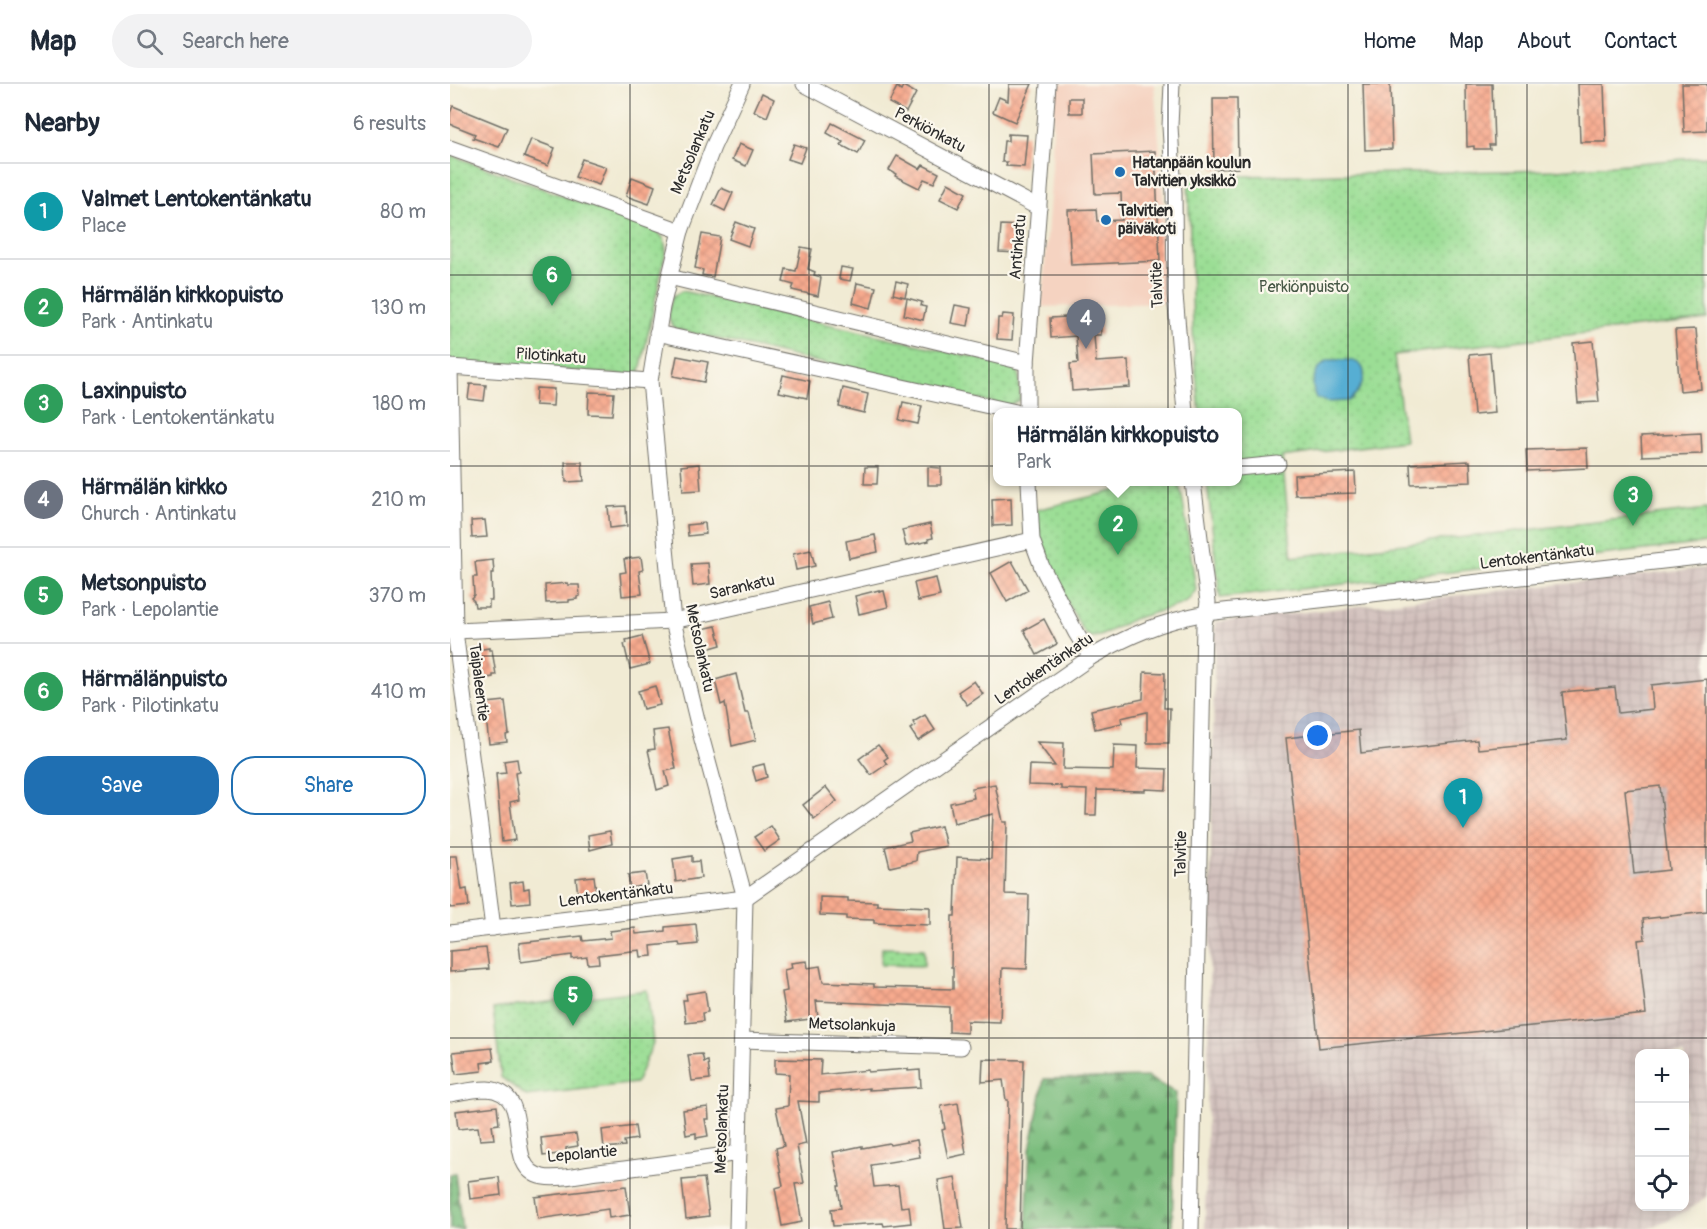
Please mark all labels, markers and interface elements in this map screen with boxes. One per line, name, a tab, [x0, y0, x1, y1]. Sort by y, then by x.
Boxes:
search box	[112, 14, 532, 68]
text: Map	[30, 24, 76, 59]
icon: search	[133, 25, 166, 58]
text: Search here	[181, 27, 289, 55]
text: Home	[1363, 28, 1416, 55]
text: Map	[1449, 28, 1484, 55]
text: About	[1517, 28, 1571, 55]
text: Contact	[1604, 28, 1677, 55]
street label: Perkiönkatu	[891, 103, 969, 157]
text: Nearby	[24, 107, 100, 139]
street label: Metsolankatu	[666, 107, 720, 197]
text: 6 results	[353, 111, 426, 136]
place label: Hatanpään koulun Talvitien yksikkö	[1131, 153, 1251, 191]
marker: Hatanpään koulun Talvitien yksikkö	[1113, 165, 1127, 179]
text: Valmet Lentokentänkatu	[81, 185, 312, 213]
text: 1	[40, 199, 47, 224]
text: 80 m	[380, 199, 426, 224]
place label: Talvitien päiväkoti	[1117, 201, 1176, 239]
text: Place	[81, 213, 126, 238]
street label: Antinkatu	[1005, 213, 1031, 281]
marker: Talvitien päiväkoti	[1099, 213, 1113, 227]
pin: 6	[532, 256, 572, 306]
street label: Talvitie	[1146, 261, 1168, 309]
park label: Perkiönpuisto	[1259, 277, 1350, 297]
text: Härmälän kirkkopuisto	[81, 281, 283, 309]
text: 2	[38, 295, 49, 320]
text: 130 m	[371, 295, 426, 320]
pin: 4	[1066, 300, 1106, 349]
text: Park · Antinkatu	[81, 309, 213, 334]
street label: Pilotinkatu	[515, 344, 587, 368]
text: Laxinpuisto	[81, 377, 187, 405]
text: 3	[38, 391, 49, 416]
text: 180 m	[372, 391, 426, 416]
text: Park · Lentokentänkatu	[81, 405, 275, 430]
popup	[993, 408, 1242, 486]
text: Härmälän kirkkopuisto	[1016, 421, 1219, 449]
text: Park	[1016, 449, 1051, 474]
text: Härmälän kirkko	[81, 473, 227, 501]
pin: 3	[1614, 476, 1652, 526]
text: 4	[38, 487, 49, 512]
text: 210 m	[371, 487, 426, 512]
text: Church · Antinkatu	[81, 501, 237, 526]
pin: 2	[1098, 506, 1138, 555]
street label: Lentokentänkatu	[1479, 540, 1595, 574]
text: Metsonpuisto	[81, 569, 206, 597]
street label: Sarankatu	[707, 570, 777, 604]
text: 5	[38, 583, 49, 608]
text: 370 m	[369, 583, 426, 608]
text: Park · Lepolantie	[81, 597, 219, 622]
street label: Metsolankatu	[681, 602, 719, 694]
street label: Lentokentänkatu	[991, 629, 1097, 709]
street label: Taipaleentie	[464, 642, 494, 722]
text: Härmälänpuisto	[81, 665, 227, 693]
text: 6	[38, 679, 49, 704]
text: 410 m	[371, 679, 426, 704]
text: Park · Pilotinkatu	[81, 693, 219, 718]
your location	[1303, 721, 1332, 750]
button: Save	[24, 756, 219, 815]
button: Share	[231, 756, 426, 815]
pin: 1	[1444, 778, 1482, 828]
street label: Talvitie	[1171, 831, 1191, 877]
street label: Lentokentänkatu	[558, 878, 674, 912]
pin: 5	[554, 976, 592, 1026]
street label: Metsolankuja	[808, 1013, 896, 1037]
map controls	[1635, 1049, 1689, 1211]
button: +	[1635, 1049, 1689, 1103]
street label: Metsolankatu	[710, 1084, 734, 1174]
button: −	[1635, 1103, 1689, 1157]
street label: Lepolantie	[546, 1141, 618, 1167]
button: locate	[1635, 1157, 1689, 1211]

